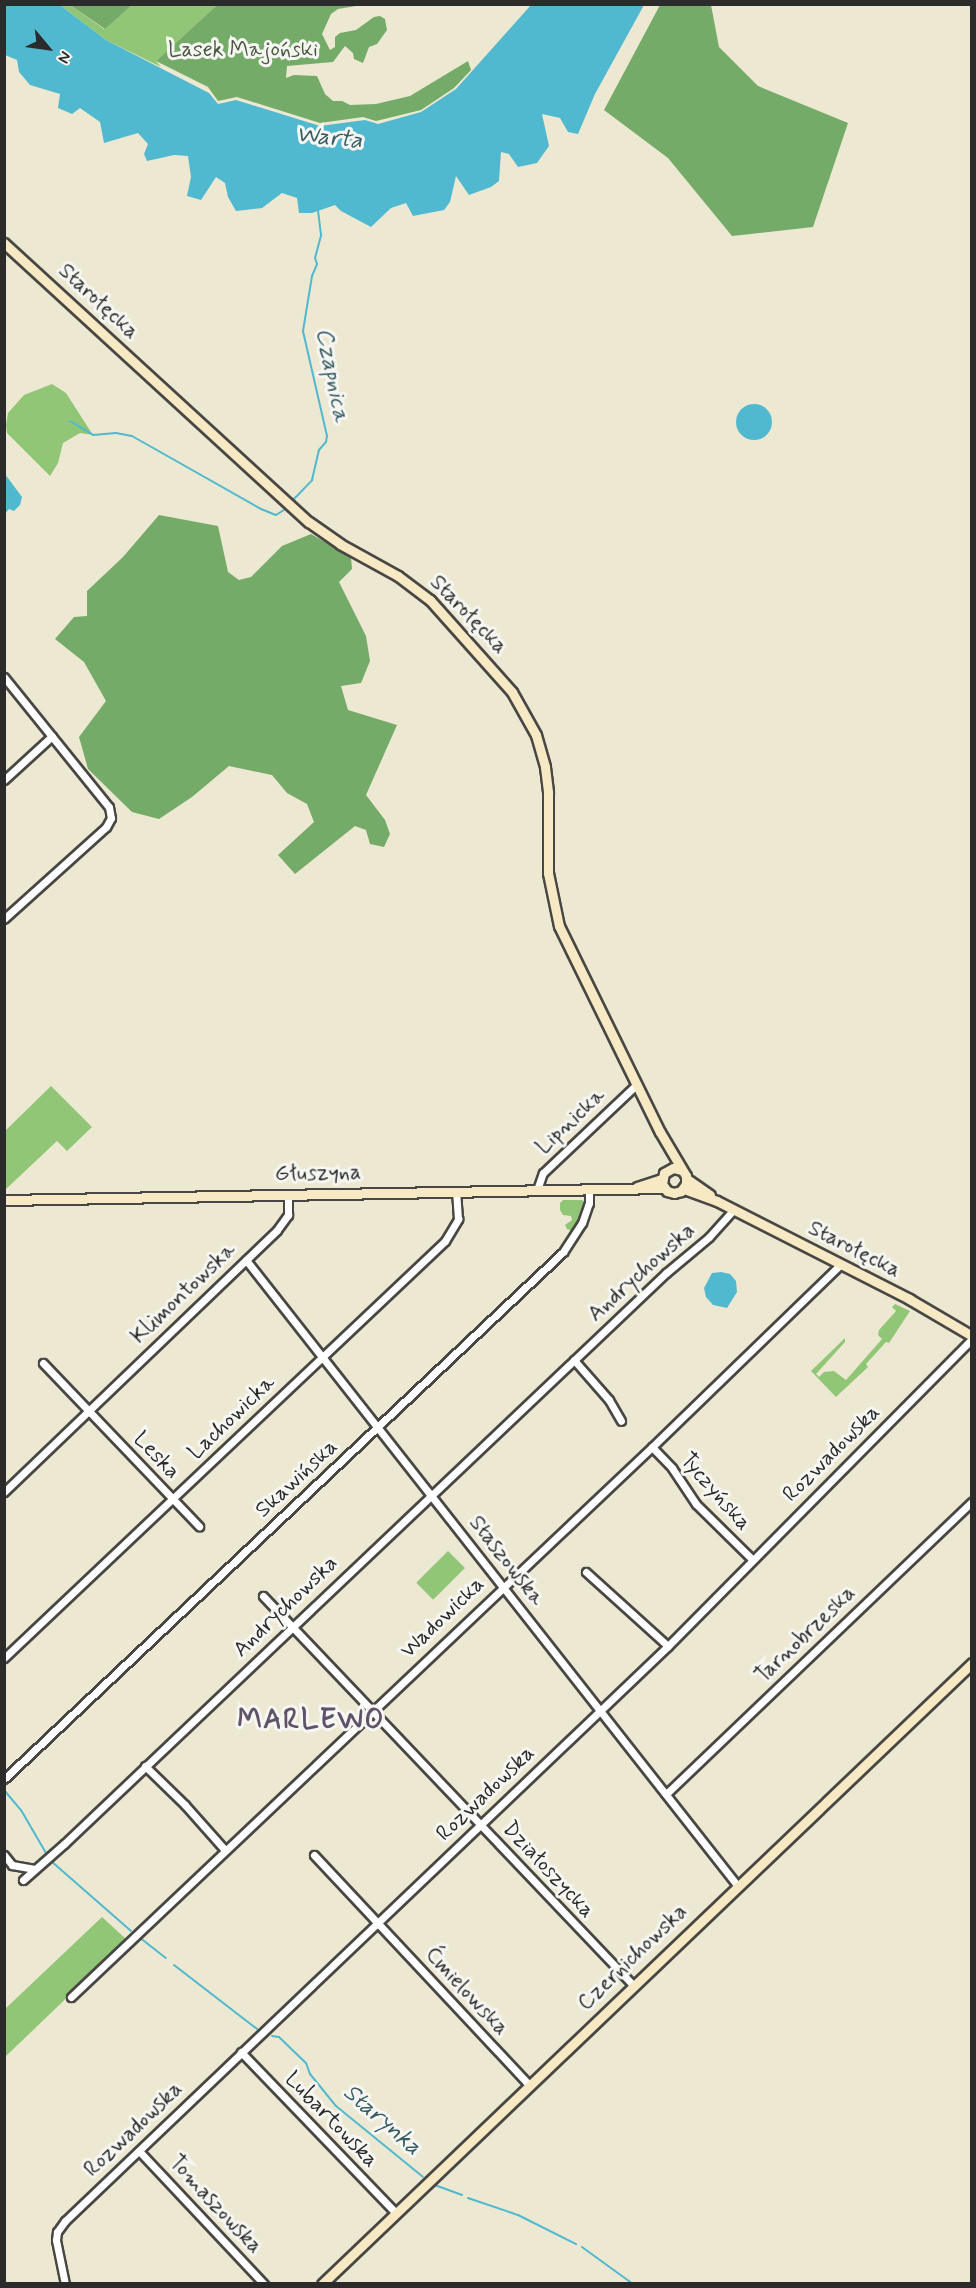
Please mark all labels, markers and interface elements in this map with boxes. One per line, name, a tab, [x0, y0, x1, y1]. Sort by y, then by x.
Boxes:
north arrow	[18, 18, 78, 78]
park label: Lasek Majoński	[169, 38, 317, 64]
text: N	[52, 47, 76, 67]
water label: Warta	[294, 120, 364, 156]
street label: Starołęcka	[52, 258, 144, 346]
water label: Czapnica	[309, 326, 355, 424]
street label: Starołęcka	[424, 570, 512, 660]
street label: Lipnicka	[531, 1083, 611, 1161]
street label: Głuszyna	[275, 1160, 361, 1188]
street label: Starołęcka	[803, 1216, 905, 1284]
street label: Andrychowska	[583, 1218, 701, 1328]
street label: Klimontowska	[126, 1238, 242, 1350]
street label: Lachowicka	[183, 1370, 281, 1466]
street label: Rozwadowska	[778, 1400, 886, 1508]
street label: Leska	[127, 1427, 185, 1485]
street label: Skawińska	[250, 1434, 344, 1524]
street label: Tyczyńska	[674, 1447, 756, 1537]
street label: Staszowska	[463, 1511, 549, 1611]
street label: Andrychowska	[228, 1551, 344, 1663]
street label: Wadowicka	[396, 1572, 490, 1664]
street label: Tarnobrzeska	[750, 1581, 862, 1689]
district label: MARLEWO	[237, 1704, 385, 1738]
street label: Rozwadowska	[431, 1741, 541, 1847]
street label: Działoszycka	[496, 1816, 600, 1924]
street label: Czernichowska	[573, 1899, 693, 2017]
street label: Ćmielowska	[418, 1942, 514, 2042]
street label: Lubartowska	[279, 2067, 383, 2173]
street label: Rozwadowska	[79, 2077, 189, 2183]
water label: Starynka	[337, 2078, 427, 2162]
street label: Tomaszowska	[163, 2150, 267, 2260]

